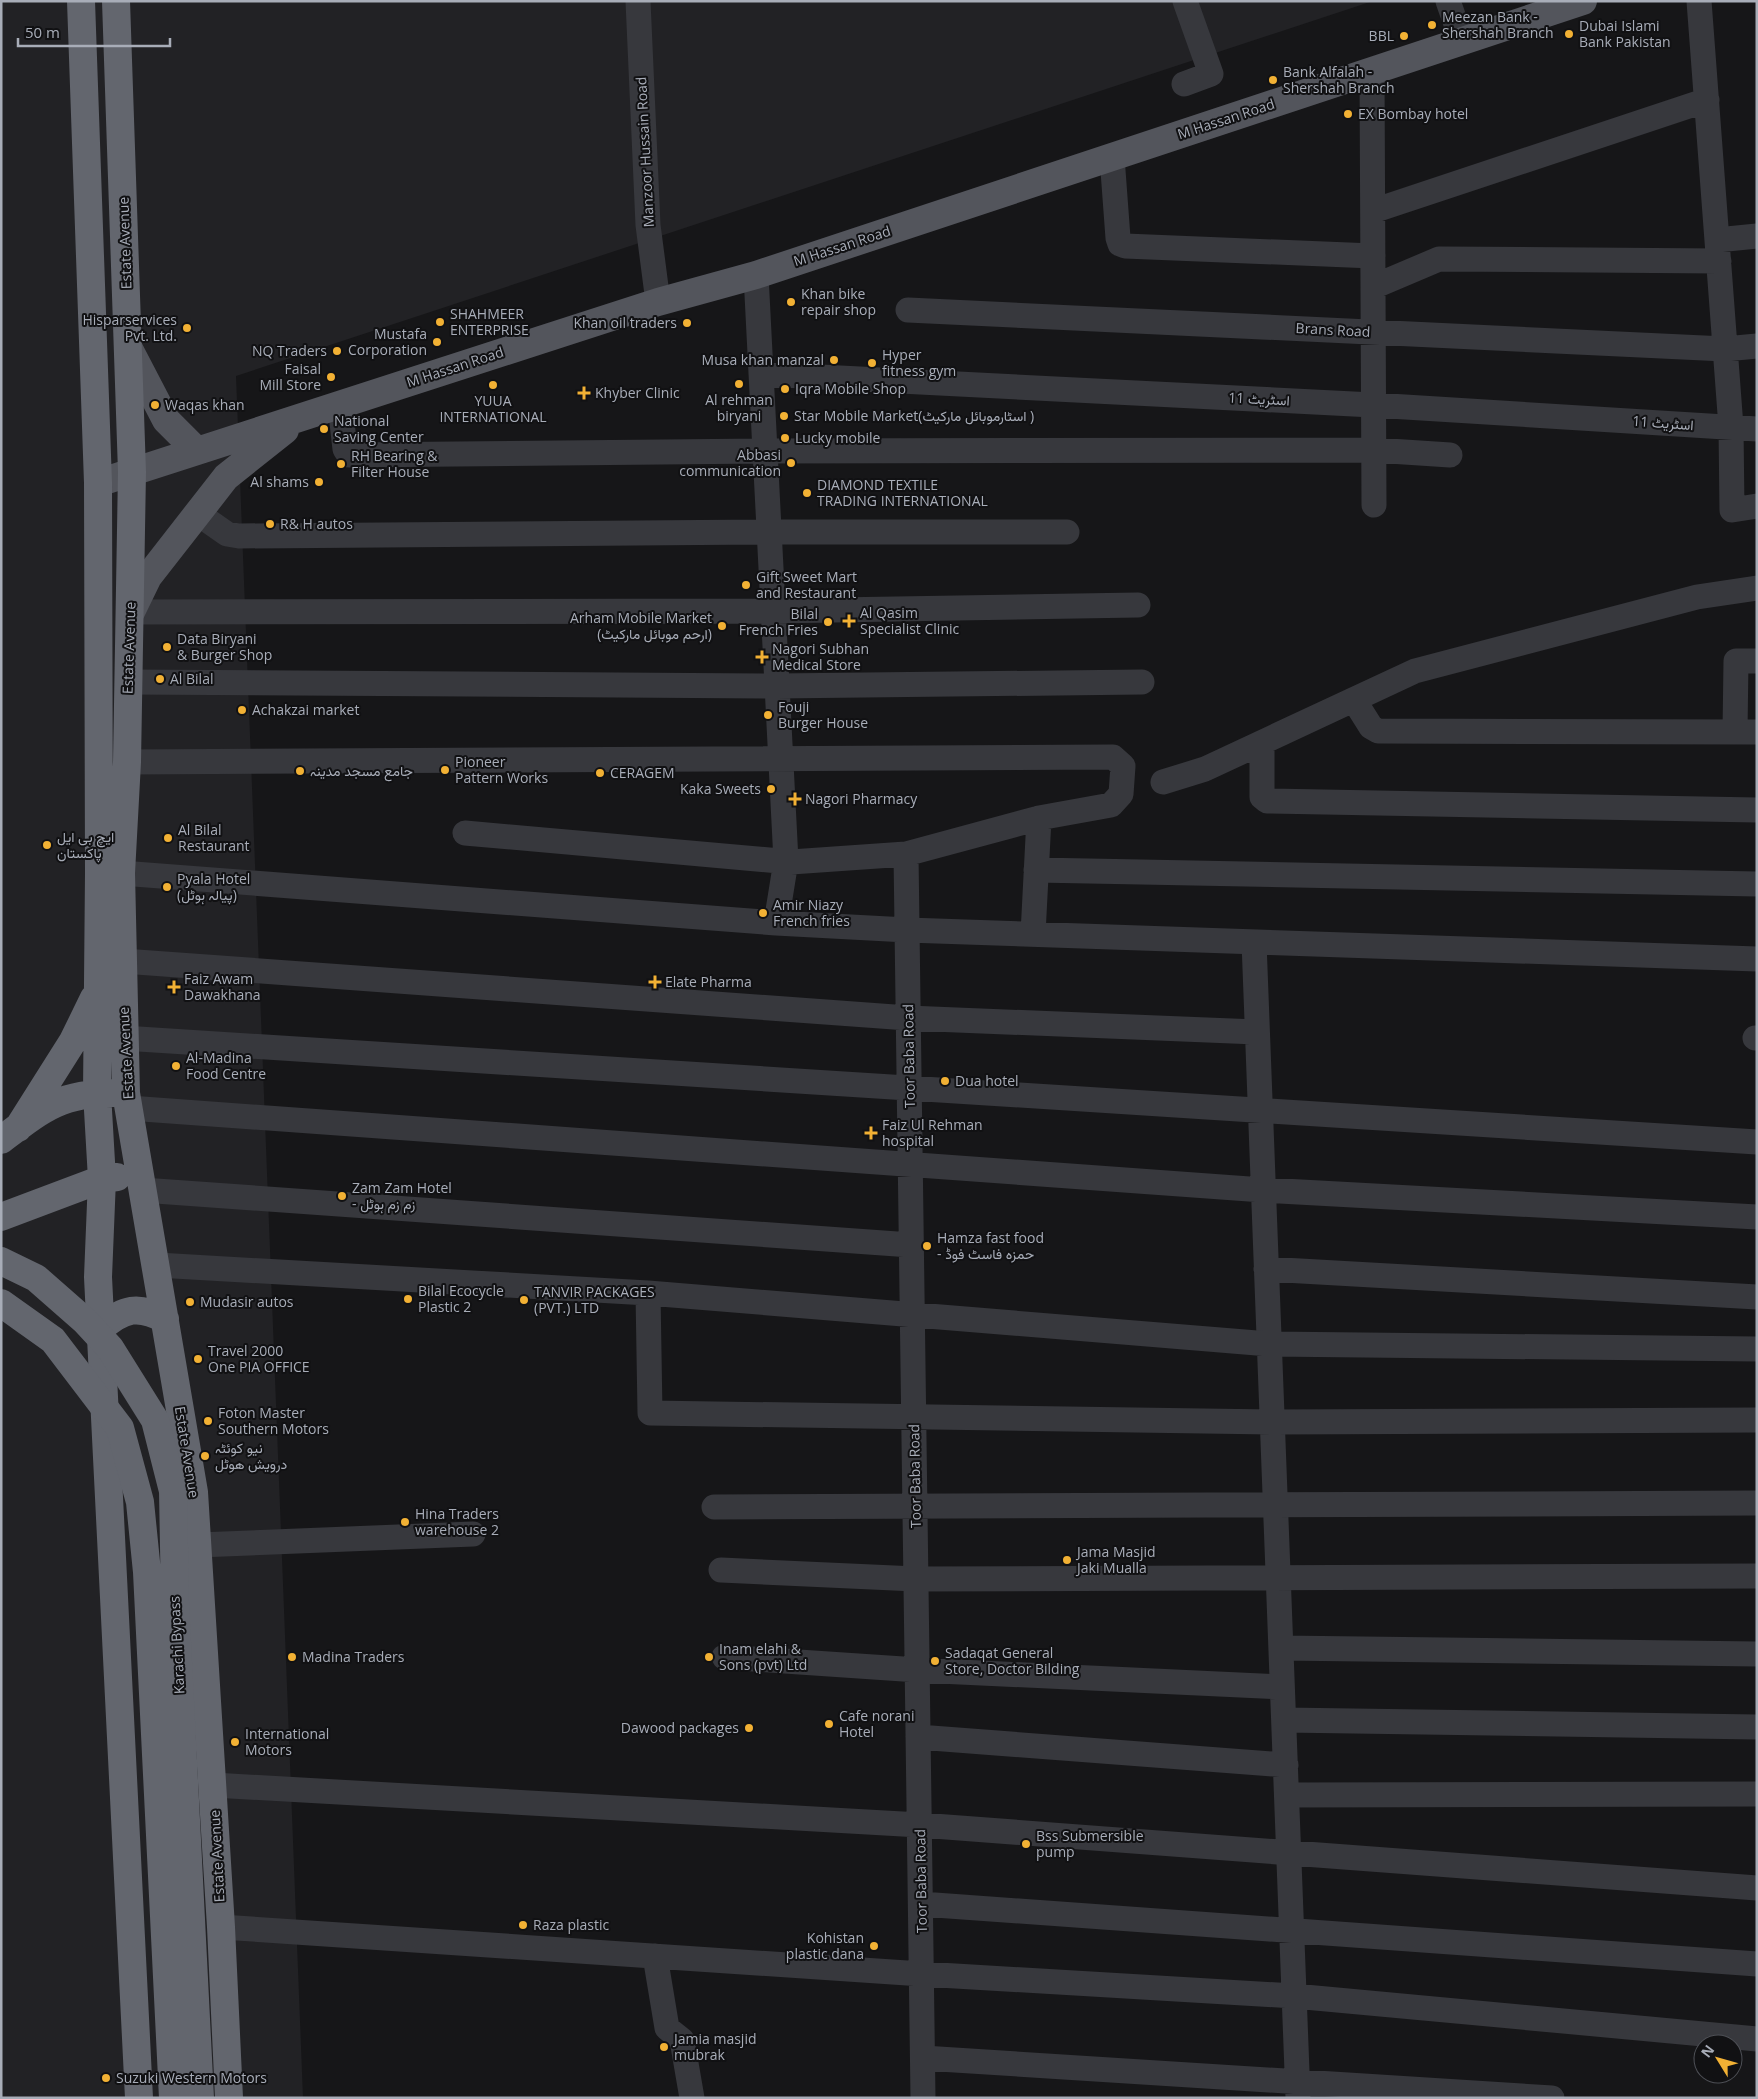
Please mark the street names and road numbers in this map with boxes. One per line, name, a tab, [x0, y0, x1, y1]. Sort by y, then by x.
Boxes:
street label: Manzoor Hussain Road	[631, 76, 658, 228]
street label: M Hassan Road	[1175, 94, 1277, 143]
street label: Estate Avenue	[113, 196, 136, 290]
street label: M Hassan Road	[791, 221, 893, 270]
street label: Brans Road	[1295, 318, 1371, 341]
street label: M Hassan Road	[404, 342, 506, 391]
street label: اسٹریٹ 11	[1228, 387, 1290, 410]
street label: اسٹریٹ 11	[1632, 411, 1694, 434]
street label: Estate Avenue	[117, 601, 140, 695]
street label: Toor Baba Road	[898, 1004, 919, 1108]
street label: Estate Avenue	[114, 1006, 137, 1100]
street label: Estate Avenue	[171, 1405, 204, 1499]
street label: Toor Baba Road	[904, 1424, 925, 1528]
street label: Karachi Bypass	[164, 1595, 189, 1694]
street label: Estate Avenue	[205, 1809, 228, 1903]
street label: Toor Baba Road	[910, 1829, 931, 1933]

